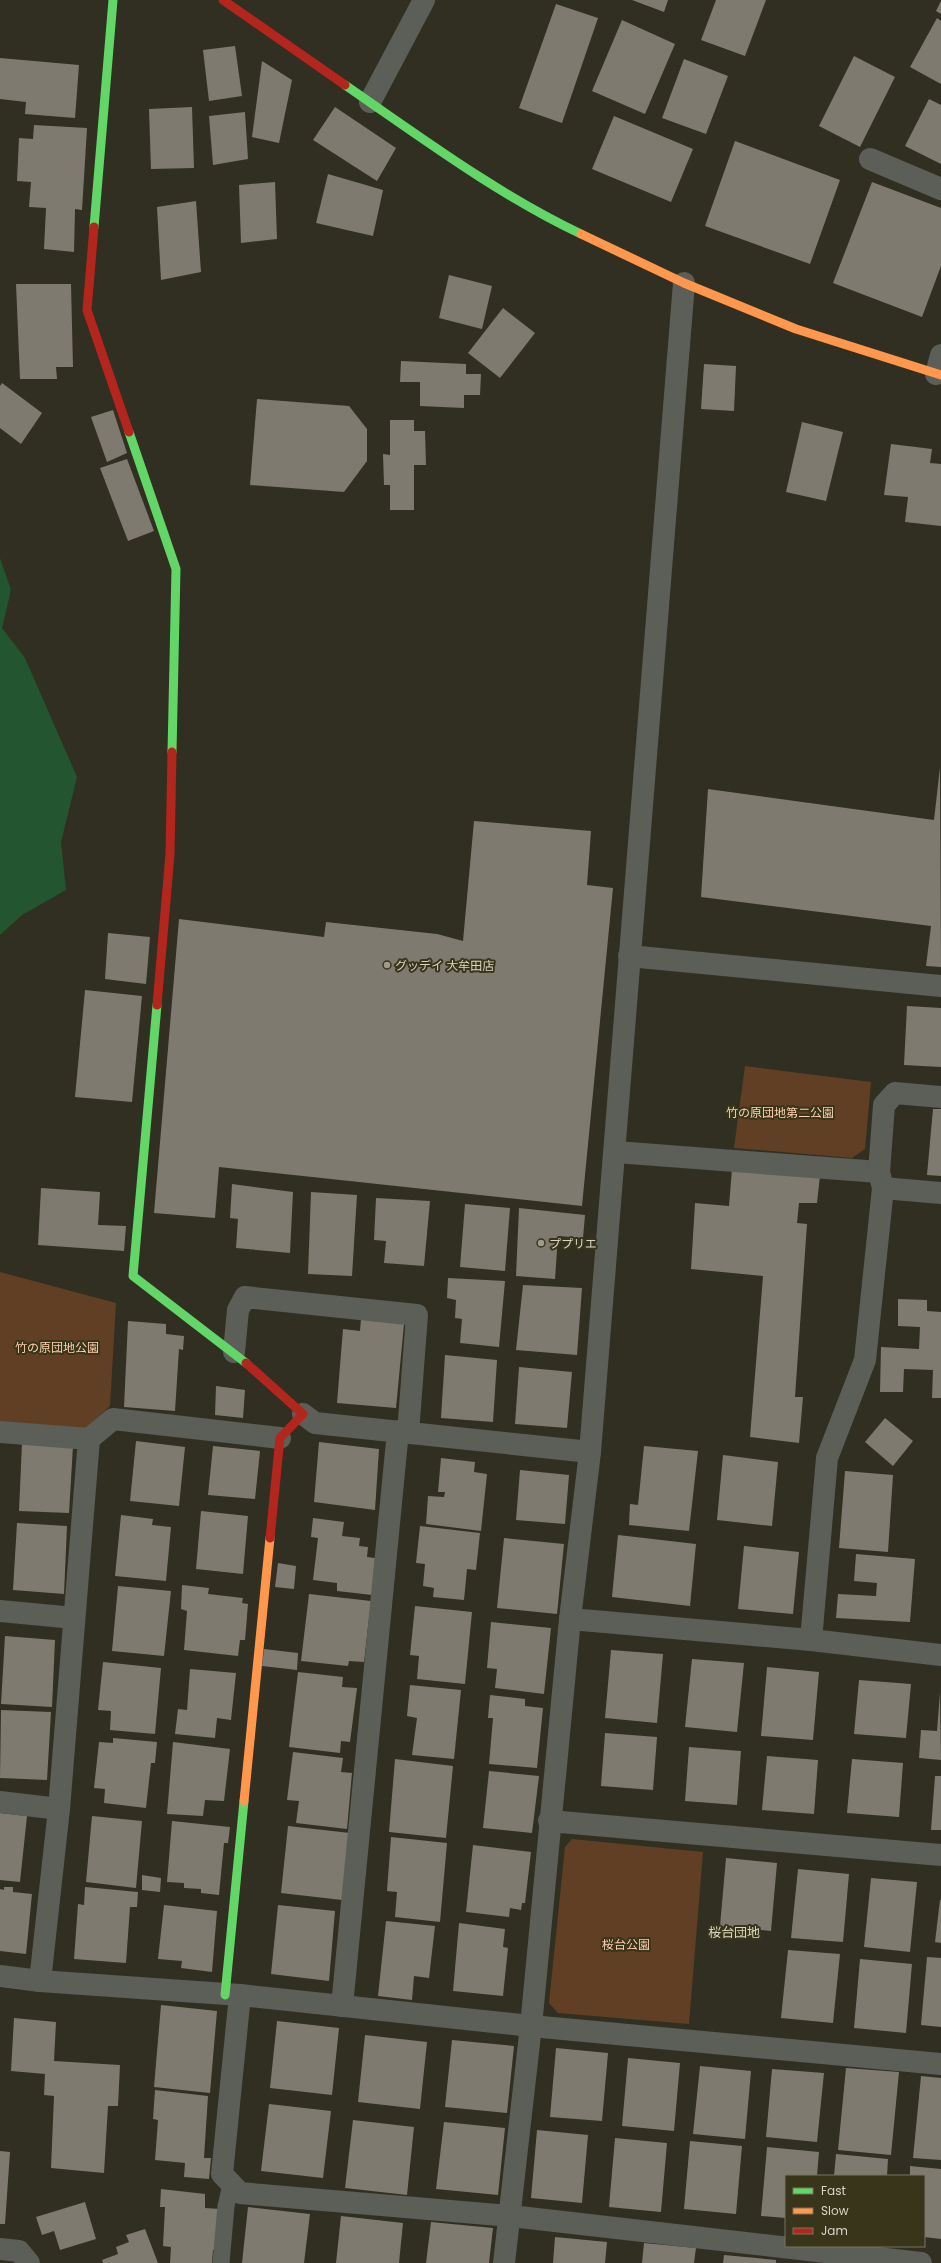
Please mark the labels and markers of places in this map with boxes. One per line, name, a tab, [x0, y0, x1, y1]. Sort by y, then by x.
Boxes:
place label: グッデイ 大牟田店	[395, 957, 494, 974]
marker: グッデイ 大牟田店	[382, 960, 392, 970]
place label: ププリエ	[549, 1235, 597, 1252]
marker: ププリエ	[536, 1238, 546, 1248]

